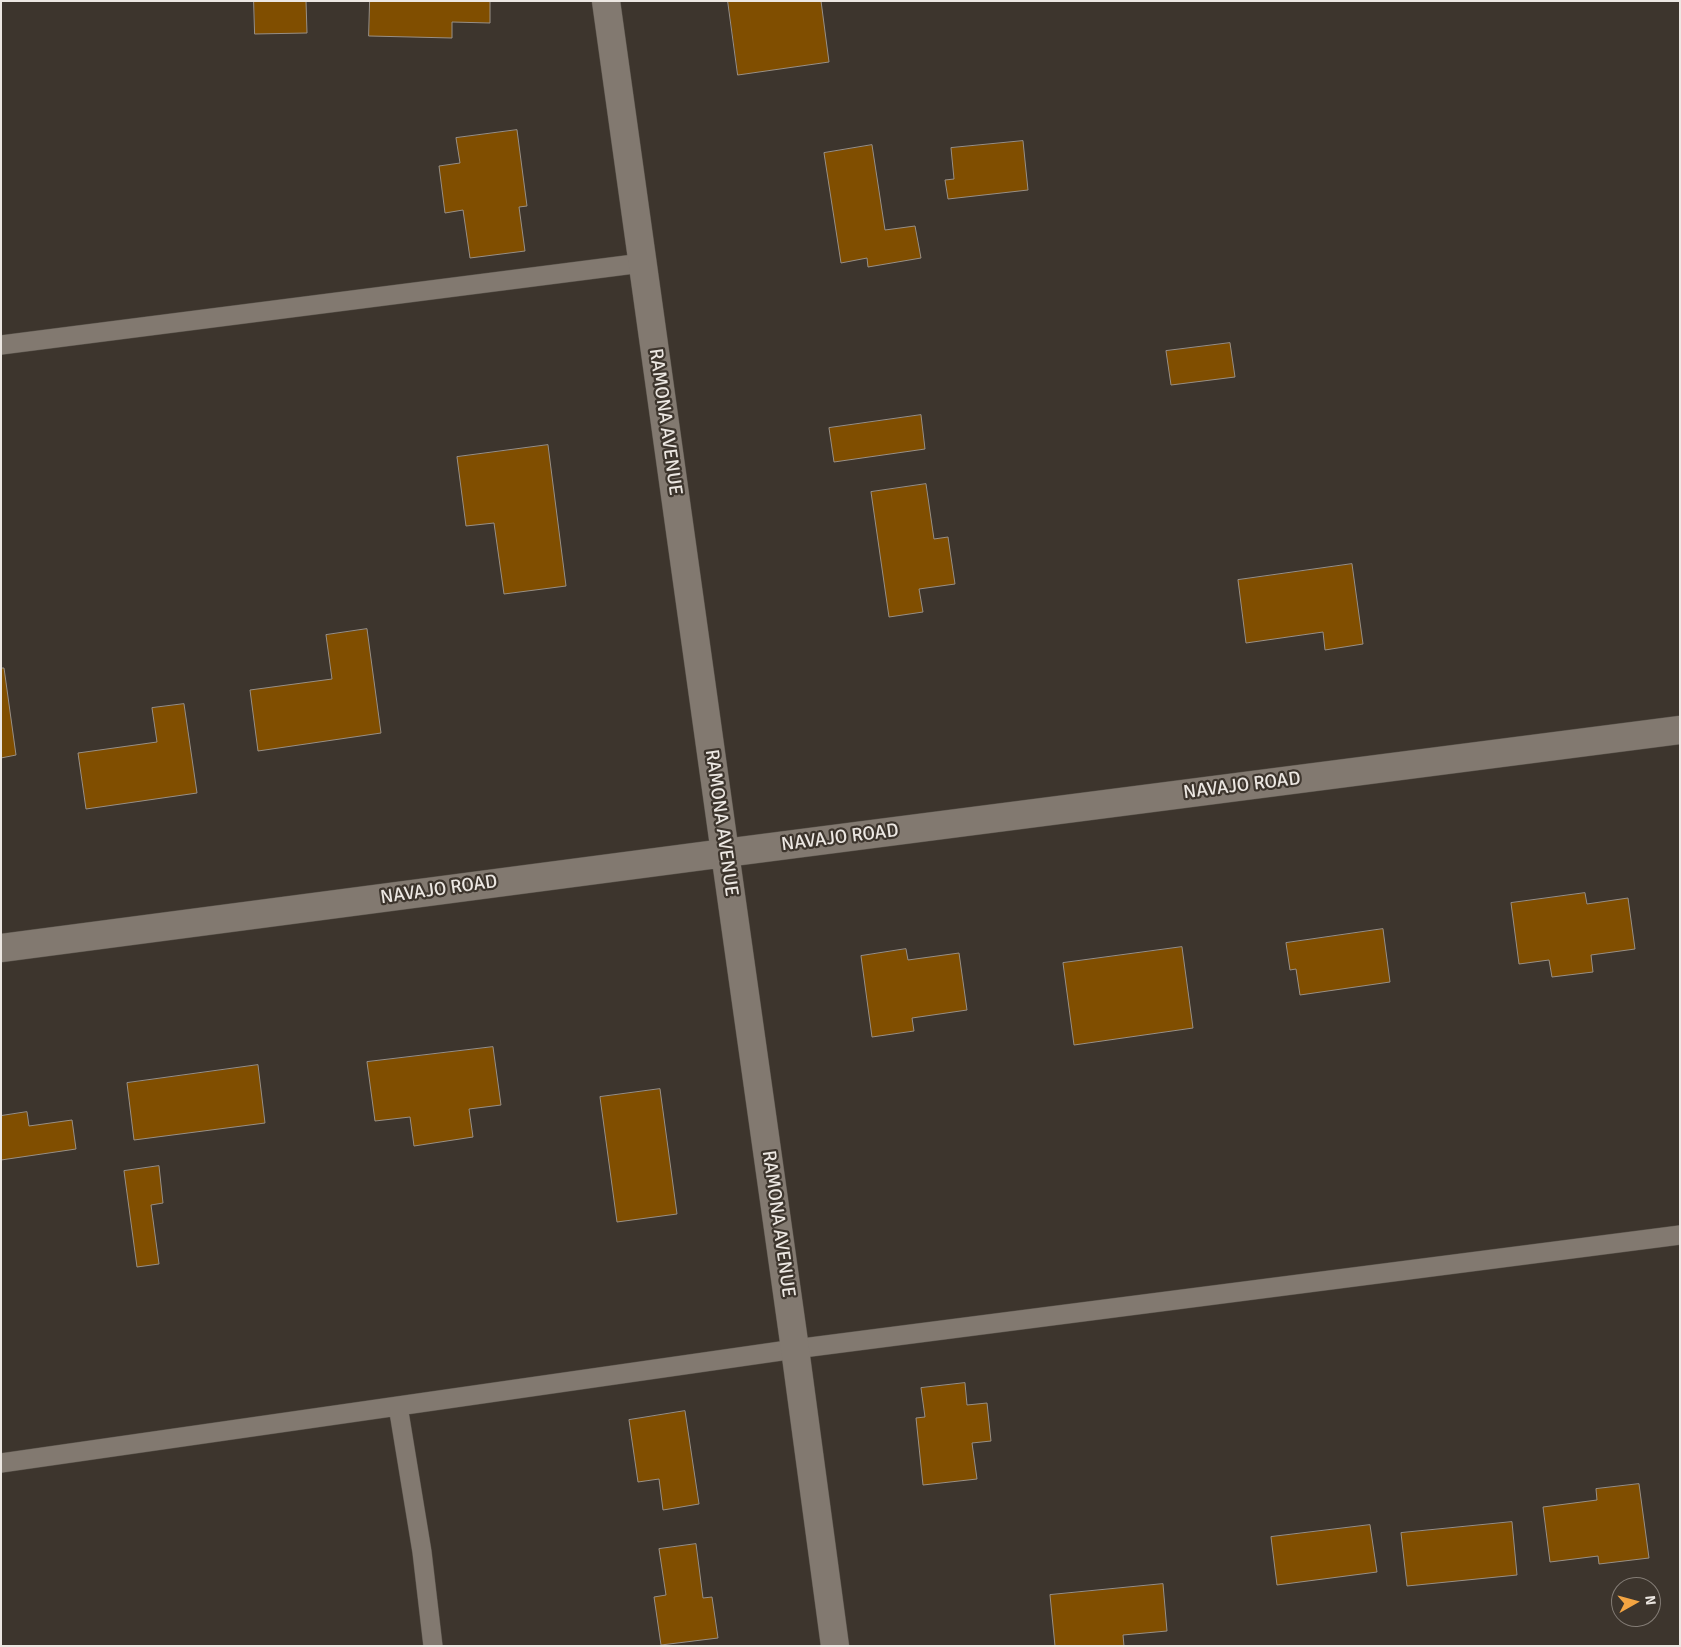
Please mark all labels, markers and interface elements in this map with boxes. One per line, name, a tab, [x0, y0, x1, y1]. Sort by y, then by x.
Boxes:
street label: RAMONA AVENUE	[643, 347, 687, 497]
street label: RAMONA AVENUE	[699, 748, 743, 898]
street label: NAVAJO ROAD	[1182, 768, 1302, 804]
street label: NAVAJO ROAD	[780, 820, 900, 856]
street label: NAVAJO ROAD	[379, 871, 499, 909]
street label: RAMONA AVENUE	[756, 1149, 800, 1299]
north arrow	[1611, 1577, 1661, 1627]
text: N	[1641, 1594, 1659, 1606]

